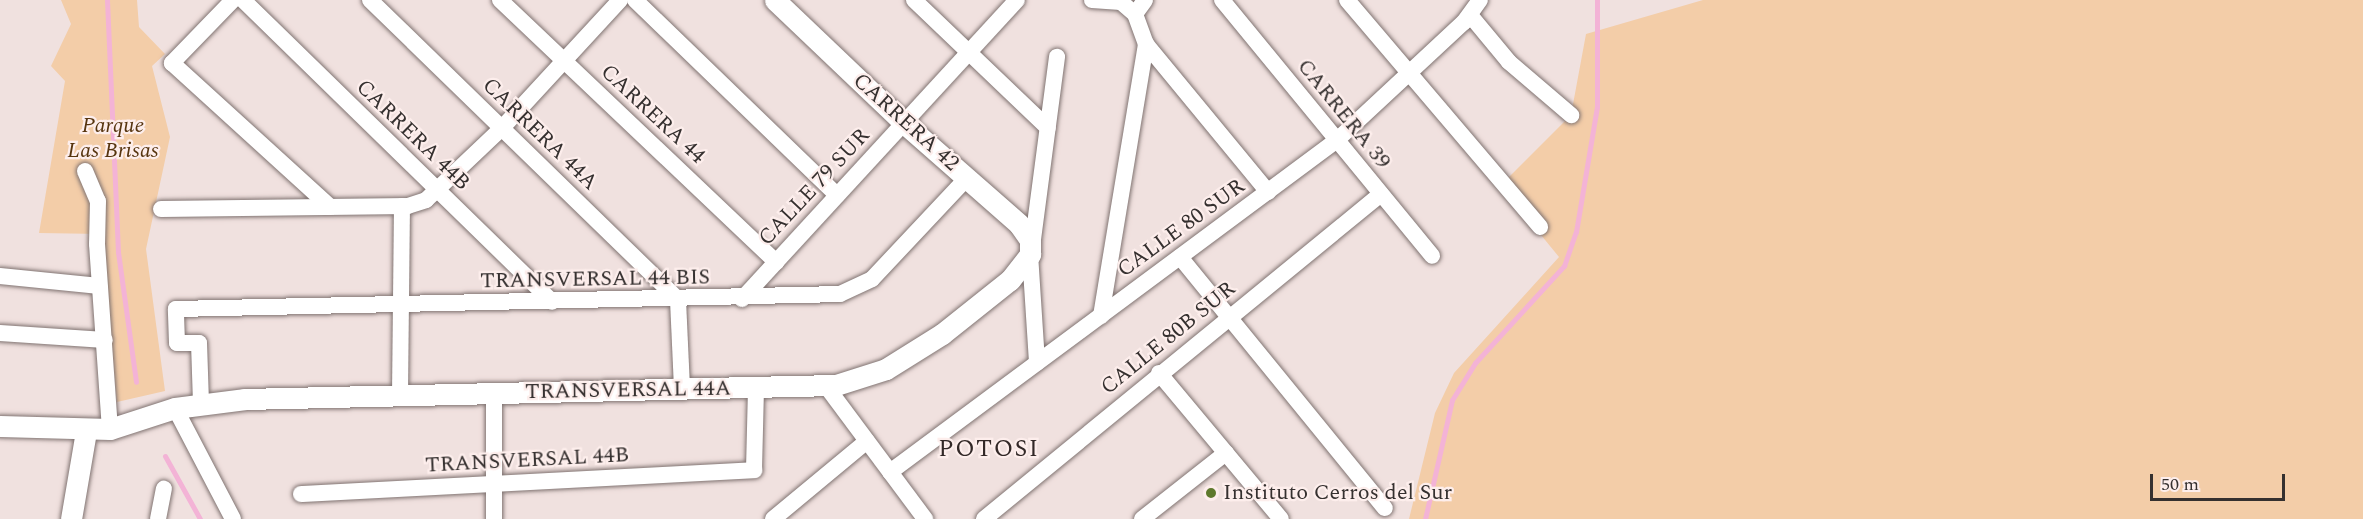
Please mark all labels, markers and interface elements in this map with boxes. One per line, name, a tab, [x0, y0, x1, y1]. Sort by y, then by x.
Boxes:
street label: CARRERA 39	[1292, 54, 1396, 174]
street label: CARRERA 44	[595, 59, 711, 169]
street label: CARRERA 42	[847, 67, 965, 177]
street label: CARRERA 44A	[477, 72, 603, 196]
street label: CARRERA 44B	[350, 74, 476, 196]
park label: Parque Las Brisas	[67, 112, 159, 164]
street label: CALLE 79 SUR	[753, 123, 875, 251]
street label: CALLE 80 SUR	[1112, 173, 1250, 283]
street label: TRANSVERSAL 44 BIS	[480, 264, 710, 294]
street label: CALLE 80B SUR	[1095, 276, 1241, 400]
street label: TRANSVERSAL 44A	[525, 375, 731, 405]
district label: POTOSI	[938, 436, 1040, 464]
street label: TRANSVERSAL 44B	[424, 441, 630, 479]
scale bar	[2153, 462, 2288, 500]
text: 50 m	[2161, 471, 2199, 498]
place label: Instituto Cerros del Sur	[1223, 480, 1452, 506]
marker: Instituto Cerros del Sur	[1204, 486, 1218, 500]

